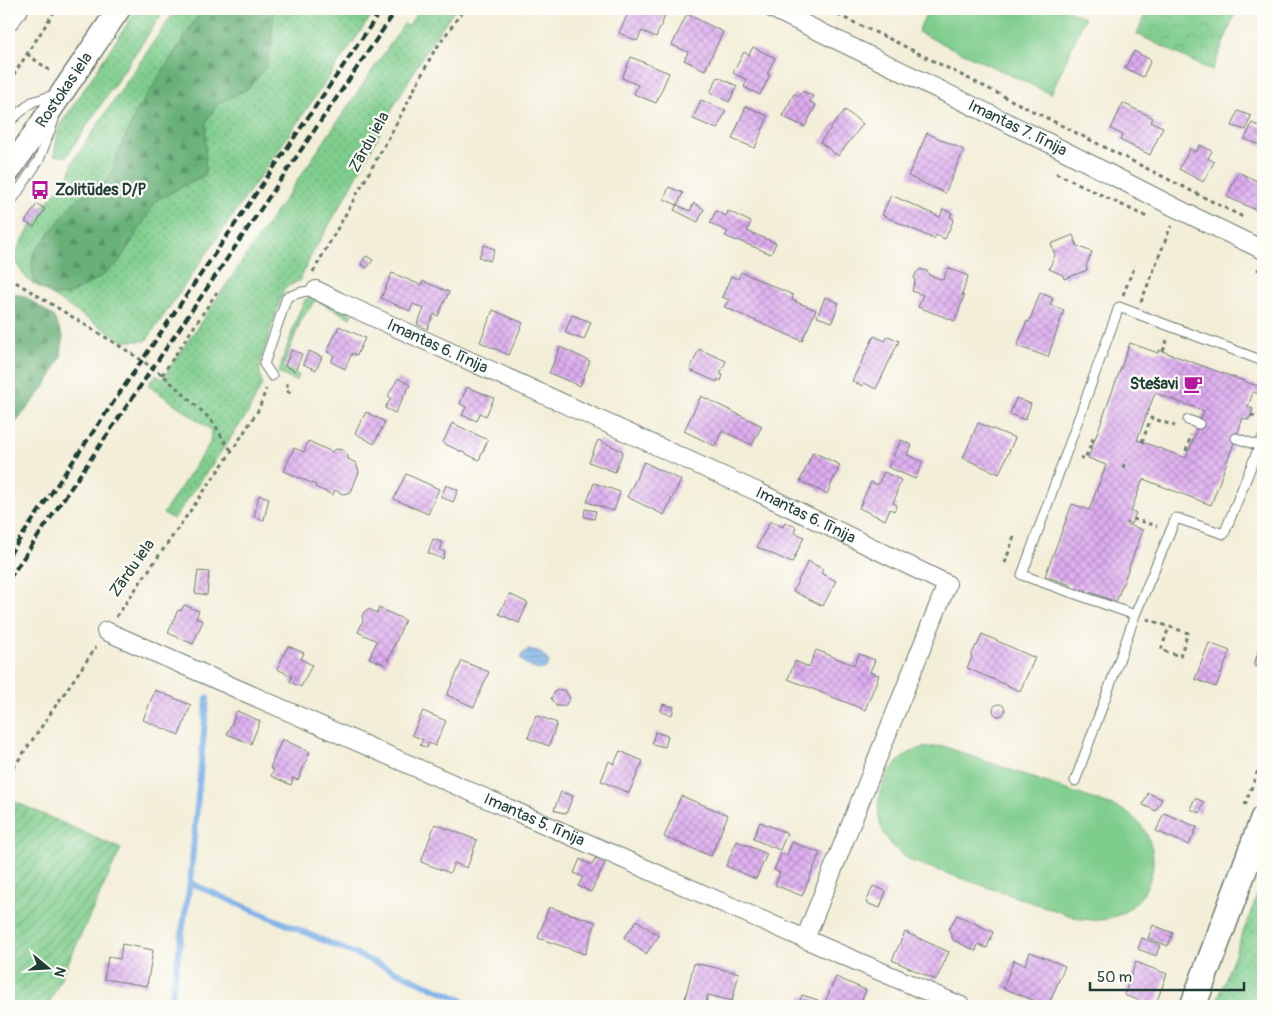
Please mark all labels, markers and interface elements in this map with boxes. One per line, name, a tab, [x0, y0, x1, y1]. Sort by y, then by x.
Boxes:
street label: Rostokas iela	[31, 48, 97, 131]
street label: Imantas 7. līnija	[965, 95, 1071, 161]
street label: Zārdu iela	[344, 108, 394, 176]
bus stop icon: Zolitūdes D/P	[29, 179, 51, 201]
place label: Zolitūdes D/P	[55, 180, 147, 200]
street label: Imantas 6. līnija	[384, 315, 491, 378]
cafe icon: Stešavi	[1182, 373, 1204, 395]
place label: Stešavi	[1130, 374, 1178, 394]
street label: Imantas 6. līnija	[752, 482, 859, 548]
street label: Zārdu iela	[105, 535, 159, 601]
street label: Imantas 5. līnija	[481, 789, 588, 851]
north arrow	[22, 942, 72, 992]
scale bar	[1090, 960, 1243, 992]
text: N	[50, 965, 69, 979]
text: 50 m	[1097, 968, 1132, 987]

